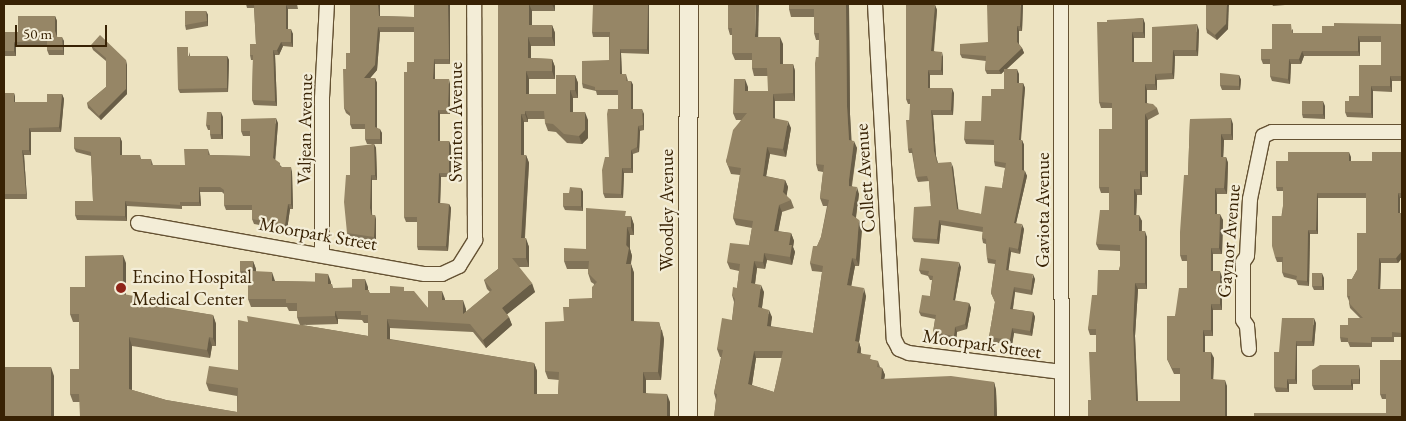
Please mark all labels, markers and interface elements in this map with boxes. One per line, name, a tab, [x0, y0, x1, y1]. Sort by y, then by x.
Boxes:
scale bar	[18, 15, 110, 47]
text: 50 m	[23, 24, 52, 43]
street label: Swinton Avenue	[445, 62, 467, 182]
street label: Valjean Avenue	[293, 73, 317, 185]
street label: Collett Avenue	[850, 123, 880, 233]
street label: Woodley Avenue	[656, 149, 678, 271]
street label: Gaviota Avenue	[1032, 152, 1054, 268]
street label: Gaynor Avenue	[1213, 183, 1245, 299]
street label: Moorpark Street	[257, 212, 379, 256]
place label: Encino Hospital Medical Center	[132, 266, 252, 310]
marker: Encino Hospital Medical Center	[114, 281, 128, 295]
street label: Moorpark Street	[921, 324, 1043, 364]

